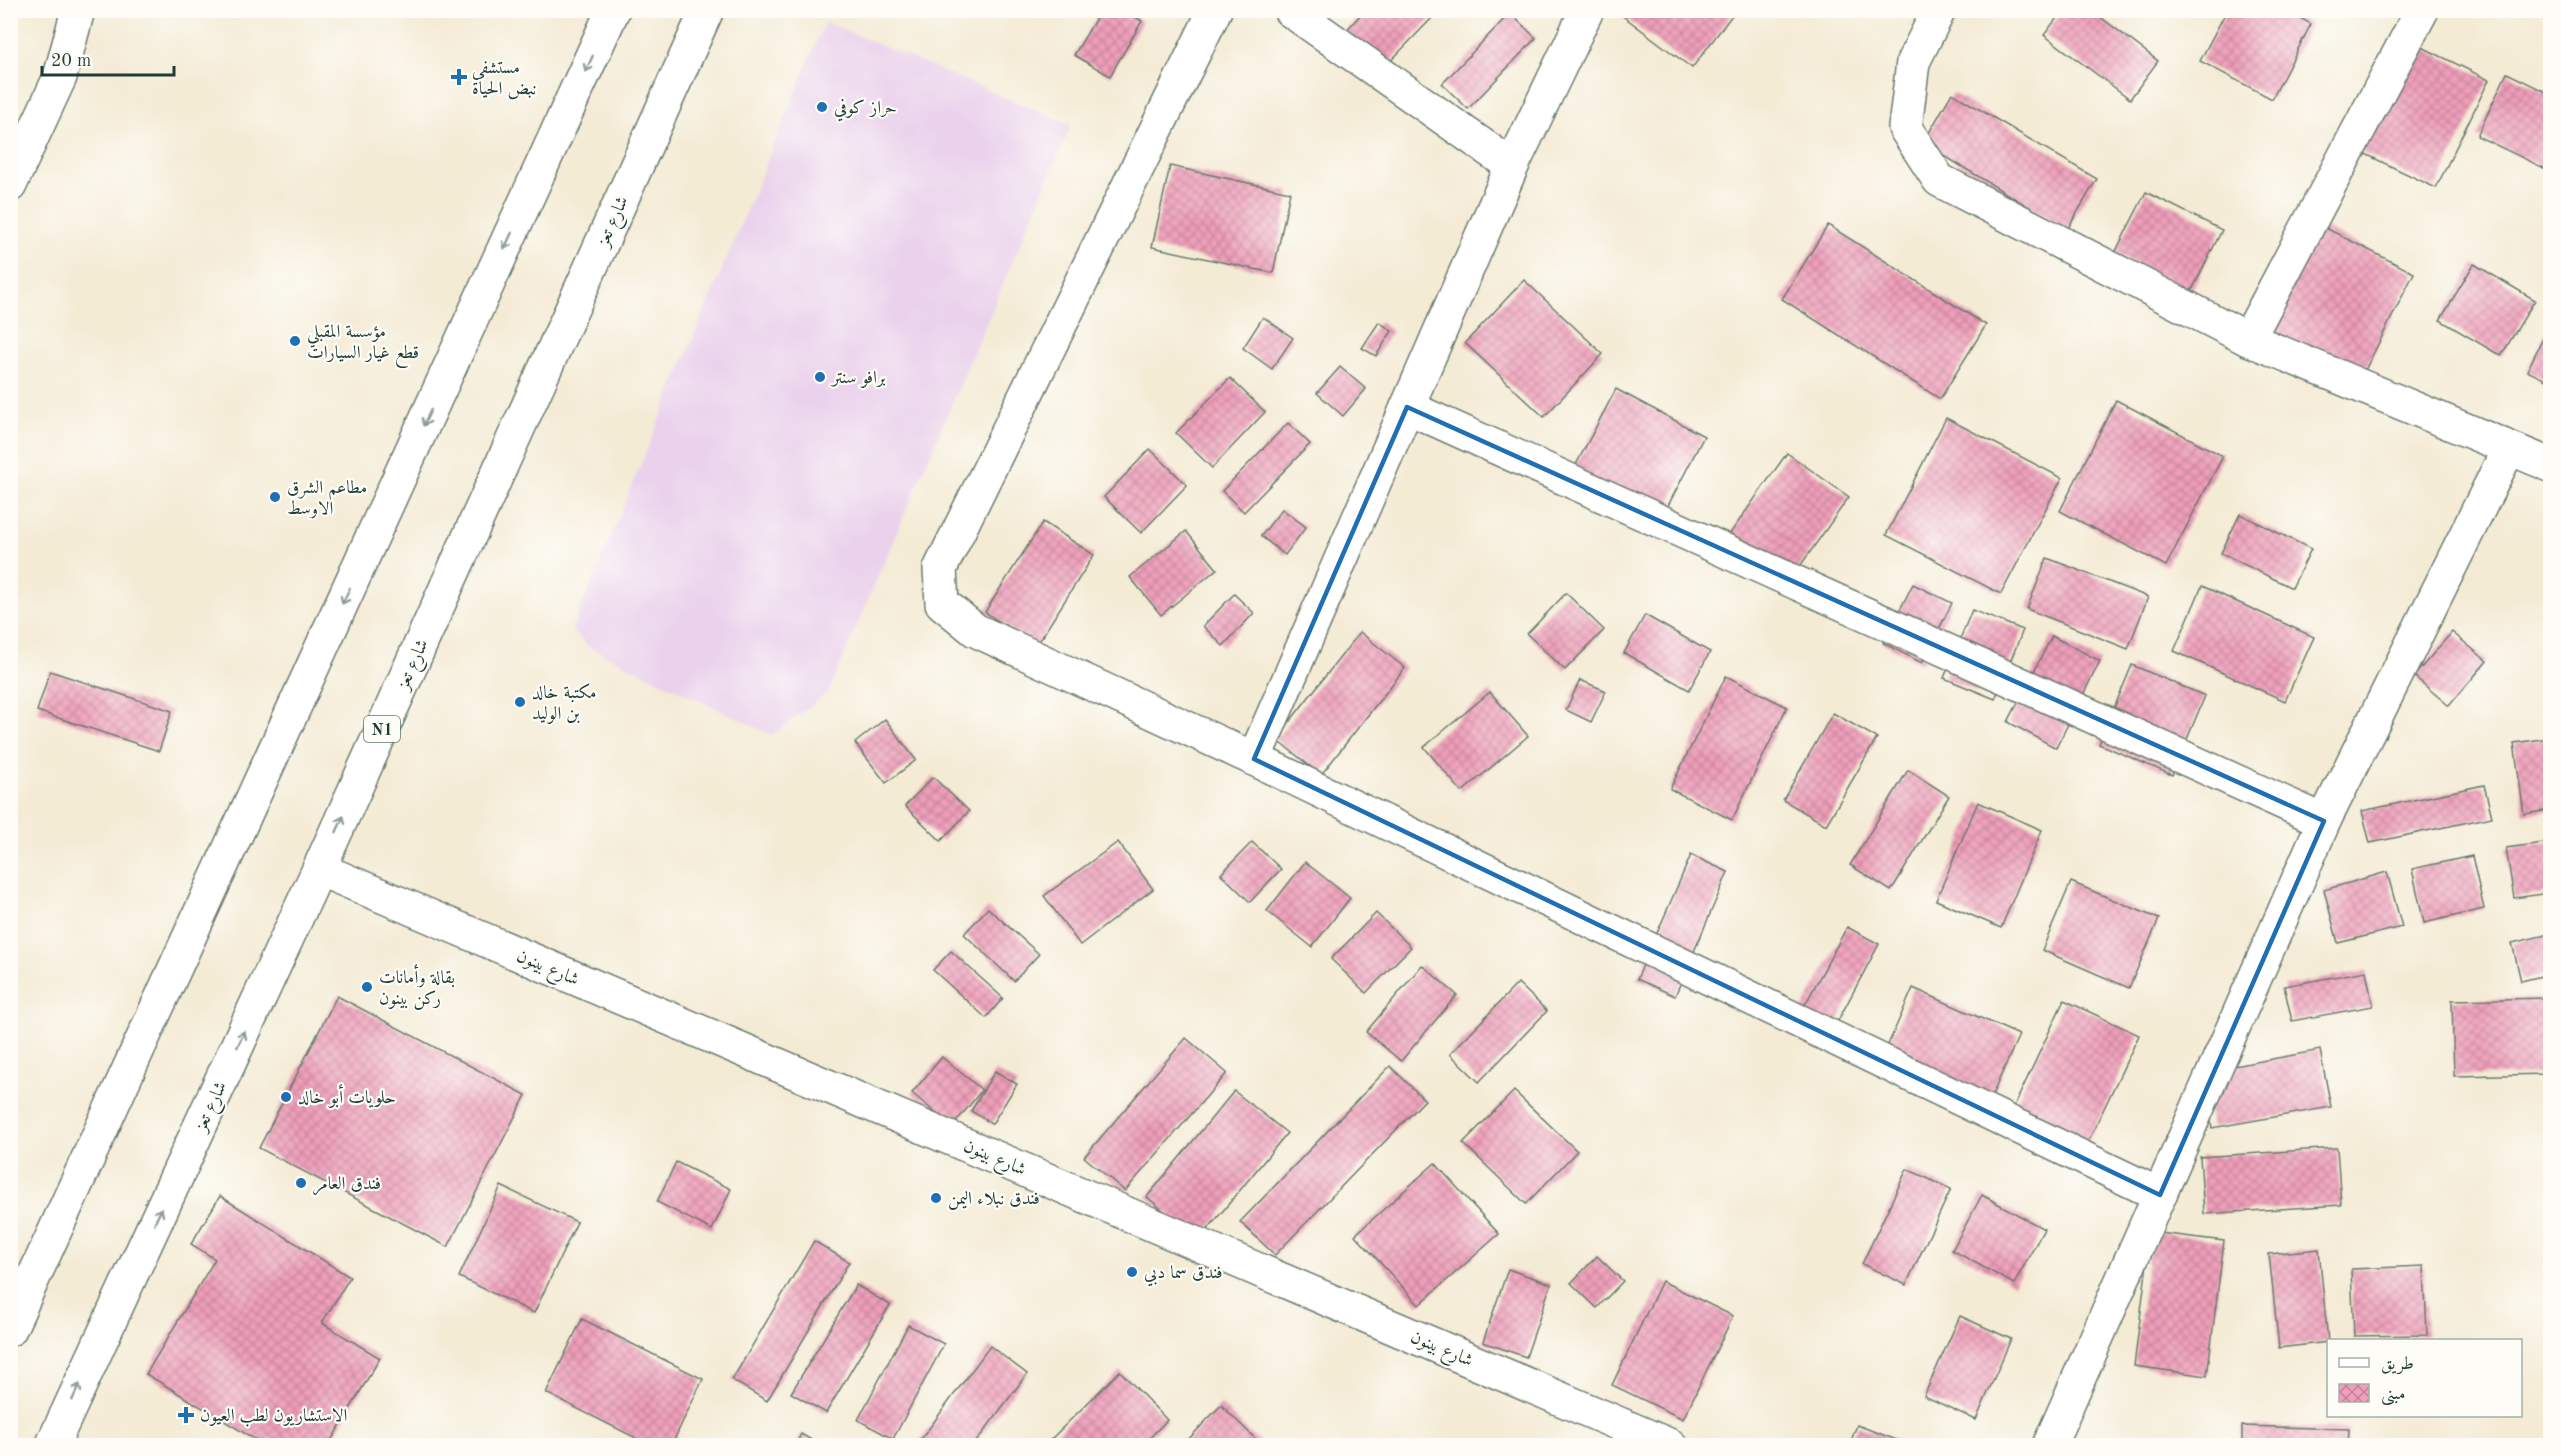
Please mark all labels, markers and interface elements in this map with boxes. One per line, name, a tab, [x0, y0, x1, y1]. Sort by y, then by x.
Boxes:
scale bar	[42, 39, 174, 77]
text: 20 m	[51, 52, 91, 70]
one-way arrow	[583, 54, 594, 72]
place label: مستشفى نبض الحياة	[472, 59, 537, 100]
marker: مستشفى نبض الحياة	[450, 68, 468, 86]
place label: حراز كوفي	[834, 99, 897, 122]
marker: حراز كوفي	[815, 100, 829, 114]
street label: شارع تعز	[593, 194, 636, 253]
one-way arrow	[502, 231, 513, 250]
place label: مؤسسة المقبلي قطع غيار السيارات	[307, 323, 419, 368]
marker: مؤسسة المقبلي قطع غيار السيارات	[288, 334, 302, 348]
place label: برافو سنتر	[830, 369, 886, 388]
marker: برافو سنتر	[813, 370, 827, 384]
one-way arrow	[421, 409, 432, 427]
place label: مطاعم الشرق الاوسط	[287, 479, 367, 519]
marker: مطاعم الشرق الاوسط	[268, 490, 282, 504]
one-way arrow	[339, 586, 351, 604]
street label: شارع تعز	[393, 637, 436, 696]
place label: مكتبة خالد بن الوليد	[532, 683, 597, 724]
marker: مكتبة خالد بن الوليد	[513, 695, 527, 709]
road number: N1	[364, 716, 400, 742]
one-way arrow	[335, 815, 346, 833]
street label: شارع بينون	[512, 947, 581, 994]
place label: بقالة وأمانات ركن بينون	[379, 964, 455, 1010]
marker: بقالة وأمانات ركن بينون	[360, 980, 374, 994]
one-way arrow	[235, 1030, 247, 1048]
street label: شارع تعز	[191, 1079, 235, 1138]
place label: حلويات أبو خالد	[298, 1084, 396, 1108]
marker: حلويات أبو خالد	[279, 1090, 293, 1104]
street label: شارع بينون	[959, 1137, 1028, 1184]
place label: فندق العامر	[313, 1175, 381, 1196]
marker: فندق العامر	[294, 1176, 308, 1190]
place label: فندق نبلاء اليمن	[948, 1190, 1040, 1210]
marker: فندق نبلاء اليمن	[929, 1191, 943, 1205]
one-way arrow	[153, 1207, 165, 1225]
place label: فندق سما دبي	[1144, 1264, 1223, 1287]
marker: فندق سما دبي	[1125, 1265, 1139, 1279]
street label: شارع بينون	[1406, 1328, 1475, 1375]
legend	[2327, 1339, 2522, 1417]
text: طريق	[2381, 1355, 2414, 1375]
one-way arrow	[71, 1384, 83, 1402]
text: مبنى	[2381, 1385, 2406, 1406]
marker: الاستشاريون لطب العيون	[177, 1406, 195, 1424]
place label: الاستشاريون لطب العيون	[200, 1407, 347, 1427]

